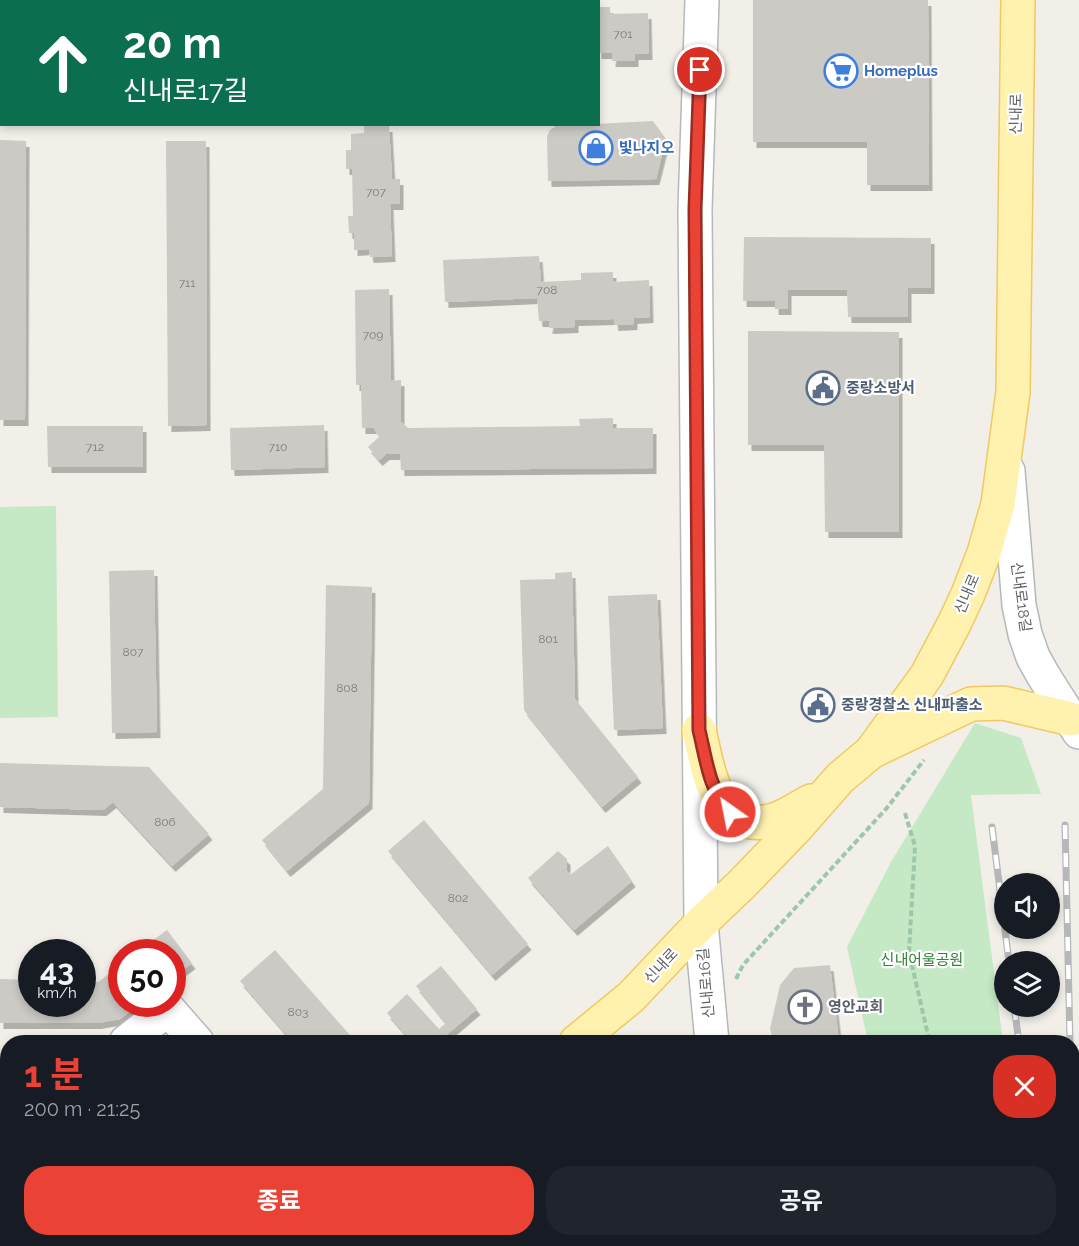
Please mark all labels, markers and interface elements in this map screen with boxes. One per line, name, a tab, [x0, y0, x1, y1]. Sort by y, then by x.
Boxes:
text: 20 m	[123, 19, 222, 68]
icon: ahead	[24, 24, 102, 102]
house number: 701	[614, 27, 632, 41]
pin	[674, 44, 725, 95]
icon: arrive	[683, 53, 716, 86]
supermarket icon: Homeplus	[823, 53, 859, 89]
place label: Homeplus	[864, 62, 938, 80]
text: 신내로17길	[123, 75, 248, 106]
street label: 신내로	[1007, 93, 1025, 135]
shop icon: 빛나지오	[578, 130, 614, 166]
place label: 빛나지오	[619, 139, 674, 157]
house number: 707	[366, 185, 387, 199]
house number: 711	[179, 276, 195, 290]
house number: 708	[537, 283, 557, 297]
house number: 709	[363, 328, 383, 342]
public building icon: 중랑소방서	[805, 370, 841, 406]
place label: 중랑소방서	[846, 379, 915, 397]
house number: 712	[86, 440, 104, 454]
house number: 710	[269, 440, 287, 454]
street label: 신내로18길	[1007, 561, 1035, 633]
street label: 신내로	[951, 571, 983, 617]
house number: 801	[538, 632, 558, 646]
house number: 807	[123, 645, 144, 659]
house number: 808	[336, 681, 358, 695]
public building icon: 중랑경찰소 신내파출소	[800, 687, 836, 723]
place label: 중랑경찰소 신내파출소	[841, 696, 983, 714]
position arrow	[698, 780, 762, 844]
house number: 806	[154, 815, 176, 829]
map controls	[994, 873, 1060, 1017]
button: sound	[994, 873, 1060, 939]
house number: 802	[448, 891, 468, 905]
speed limit sign: 50	[108, 939, 186, 1017]
street label: 신내로	[640, 945, 682, 987]
street label: 신내로16길	[694, 947, 718, 1019]
park label: 신내어울공원	[881, 951, 963, 969]
button: layers	[994, 951, 1060, 1017]
text: 43	[40, 953, 74, 988]
text: km/h	[37, 984, 77, 1002]
church icon: 영안교회	[787, 989, 823, 1025]
place label: 영안교회	[828, 998, 883, 1016]
house number: 803	[288, 1005, 308, 1019]
text: 1 분	[24, 1053, 84, 1095]
button: close	[993, 1055, 1056, 1118]
text: 200 m · 21:25	[24, 1097, 140, 1121]
button: 종료	[24, 1166, 534, 1235]
button: 공유	[546, 1166, 1056, 1235]

